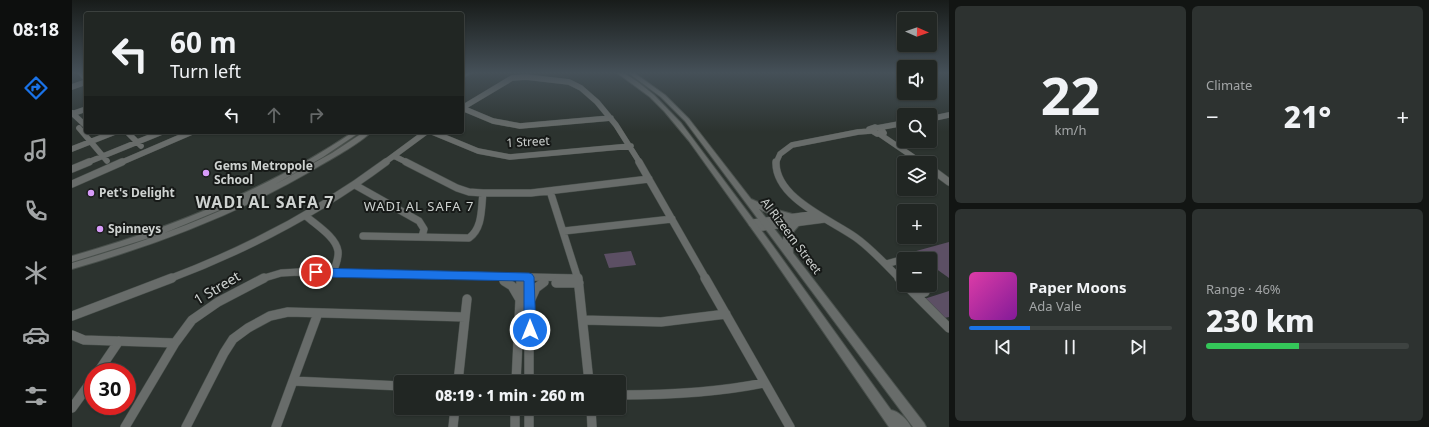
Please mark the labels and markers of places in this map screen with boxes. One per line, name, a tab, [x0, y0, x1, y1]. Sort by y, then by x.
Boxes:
place label: Gems Metropole School	[214, 157, 313, 188]
marker: Gems Metropole School	[201, 168, 211, 178]
place label: Pet's Delight	[99, 184, 175, 201]
marker: Pet's Delight	[86, 188, 96, 198]
place label: Spinneys	[108, 220, 161, 237]
marker: Spinneys	[95, 224, 105, 234]
pin	[299, 255, 333, 289]

